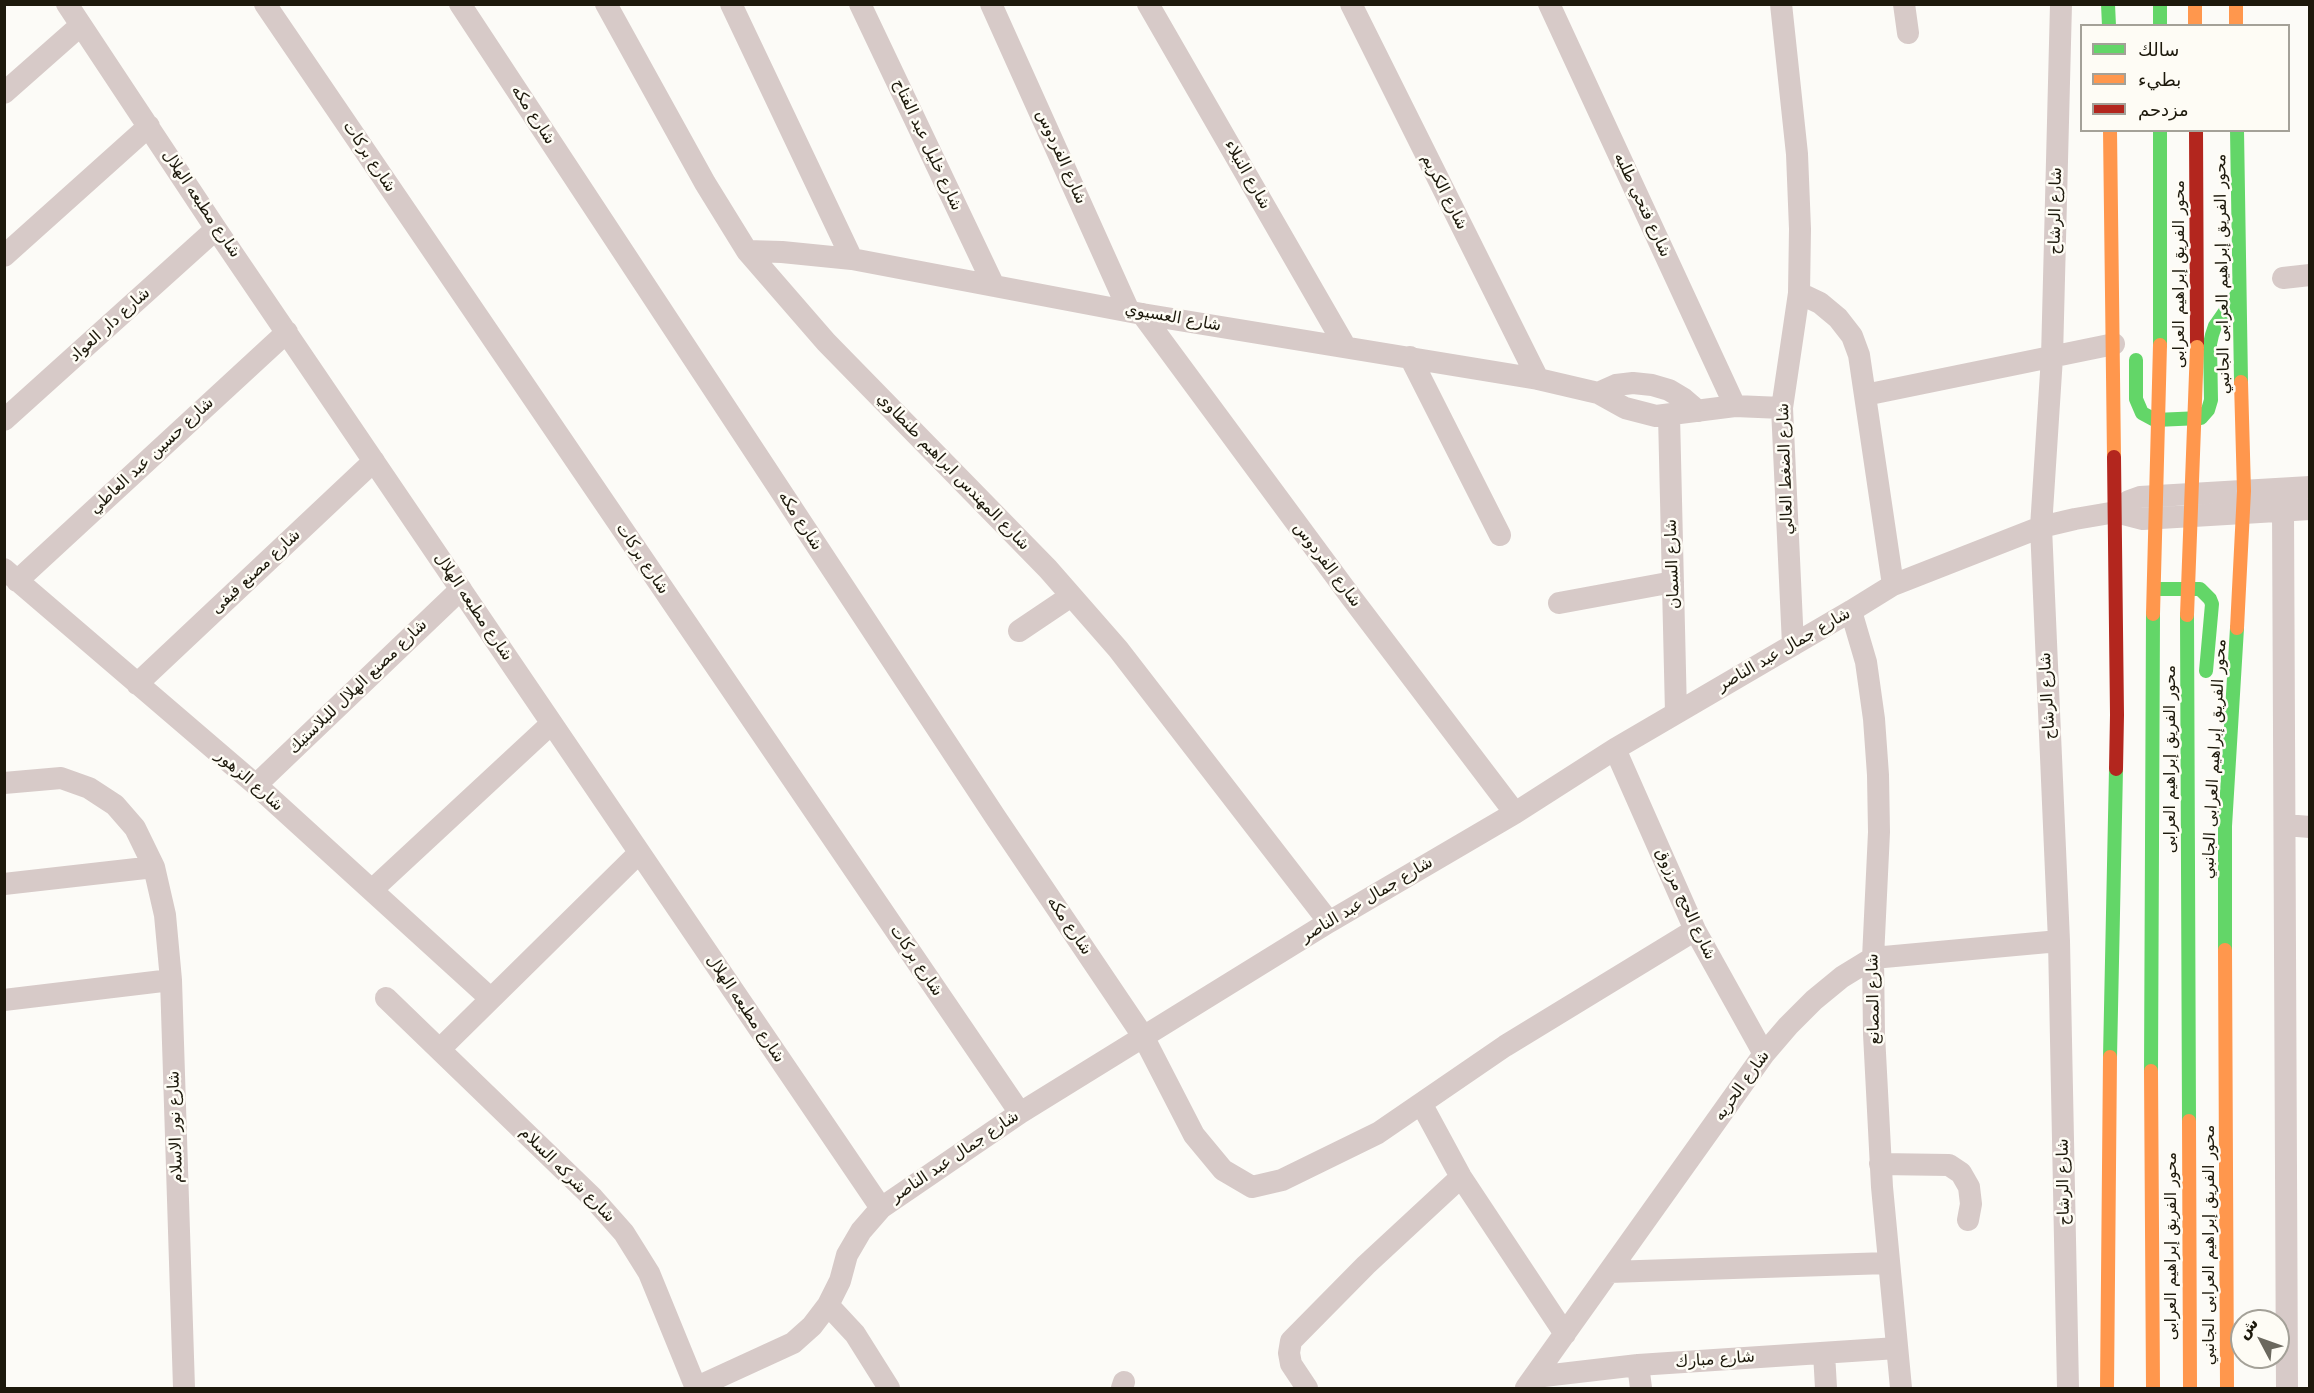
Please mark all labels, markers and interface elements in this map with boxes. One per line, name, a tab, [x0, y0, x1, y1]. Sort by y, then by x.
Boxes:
legend	[2080, 24, 2290, 132]
text: سالك	[2138, 39, 2179, 60]
text: بطيء	[2138, 69, 2181, 90]
street label: شارع خليل عبد الفتاح	[888, 76, 966, 214]
street label: شارع مكه	[507, 82, 559, 148]
text: مزدحم	[2138, 99, 2189, 120]
street label: شارع الفردوس	[1032, 107, 1090, 207]
street label: شارع بركات	[338, 118, 400, 196]
street label: شارع النبلاء	[1220, 137, 1274, 213]
street label: شارع مطبعه الهلال	[158, 146, 244, 262]
street label: شارع فتحي طلبه	[1609, 150, 1675, 260]
street label: شارع الكريم	[1417, 151, 1471, 233]
street label: محور الفريق إبراهيم العرابى الجانبي	[2211, 154, 2235, 394]
street label: شارع الرشاح	[2046, 167, 2066, 255]
street label: محور الفريق إبراهيم العرابى	[2170, 180, 2190, 368]
street label: شارع دار العواد	[66, 284, 154, 366]
street label: شارع العسيوي	[1123, 300, 1223, 336]
street label: شارع المهندس ابراهيم طنطاوي	[873, 389, 1033, 555]
street label: شارع حسين عبد العاطي	[86, 393, 218, 519]
street label: شارع الضغط العالي	[1774, 403, 1798, 535]
street label: شارع مكه	[774, 488, 826, 554]
street label: شارع الفردوس	[1289, 519, 1365, 611]
street label: شارع السمان	[1662, 519, 1684, 609]
street label: شارع بركات	[611, 520, 673, 598]
street label: شارع مصنع فيفى	[207, 526, 305, 618]
street label: شارع مطبعه الهلال	[430, 549, 516, 665]
street label: شارع جمال عبد الناصر	[1714, 604, 1854, 696]
street label: شارع مصنع الهلال للبلاستيك	[285, 616, 431, 758]
street label: محور الفريق إبراهيم العرابى الجانبي	[2199, 638, 2231, 880]
street label: شارع الرشاح	[2036, 652, 2060, 740]
street label: محور الفريق إبراهيم العرابى	[2161, 665, 2181, 853]
street label: شارع الزهور	[211, 746, 287, 816]
street label: شارع الحج مرزوق	[1651, 845, 1719, 963]
street label: شارع جمال عبد الناصر	[1297, 853, 1437, 947]
street label: شارع مكه	[1042, 893, 1096, 959]
street label: شارع بركات	[885, 922, 947, 1000]
street label: شارع مطبعه الهلال	[702, 951, 788, 1067]
street label: شارع المصانع	[1864, 953, 1884, 1045]
street label: شارع الحريه	[1710, 1047, 1774, 1125]
street label: شارع نور الاسلام	[164, 1070, 188, 1184]
street label: شارع جمال عبد الناصر	[887, 1107, 1023, 1207]
street label: شارع شركه السلام	[515, 1123, 619, 1227]
street label: محور الفريق إبراهيم العرابى الجانبي	[2200, 1125, 2220, 1365]
street label: شارع الرشاح	[2054, 1138, 2074, 1226]
street label: محور الفريق إبراهيم العرابى	[2162, 1152, 2182, 1340]
north arrow	[2230, 1309, 2290, 1369]
text: ش	[2233, 1314, 2262, 1343]
street label: شارع مبارك	[1675, 1348, 1755, 1372]

